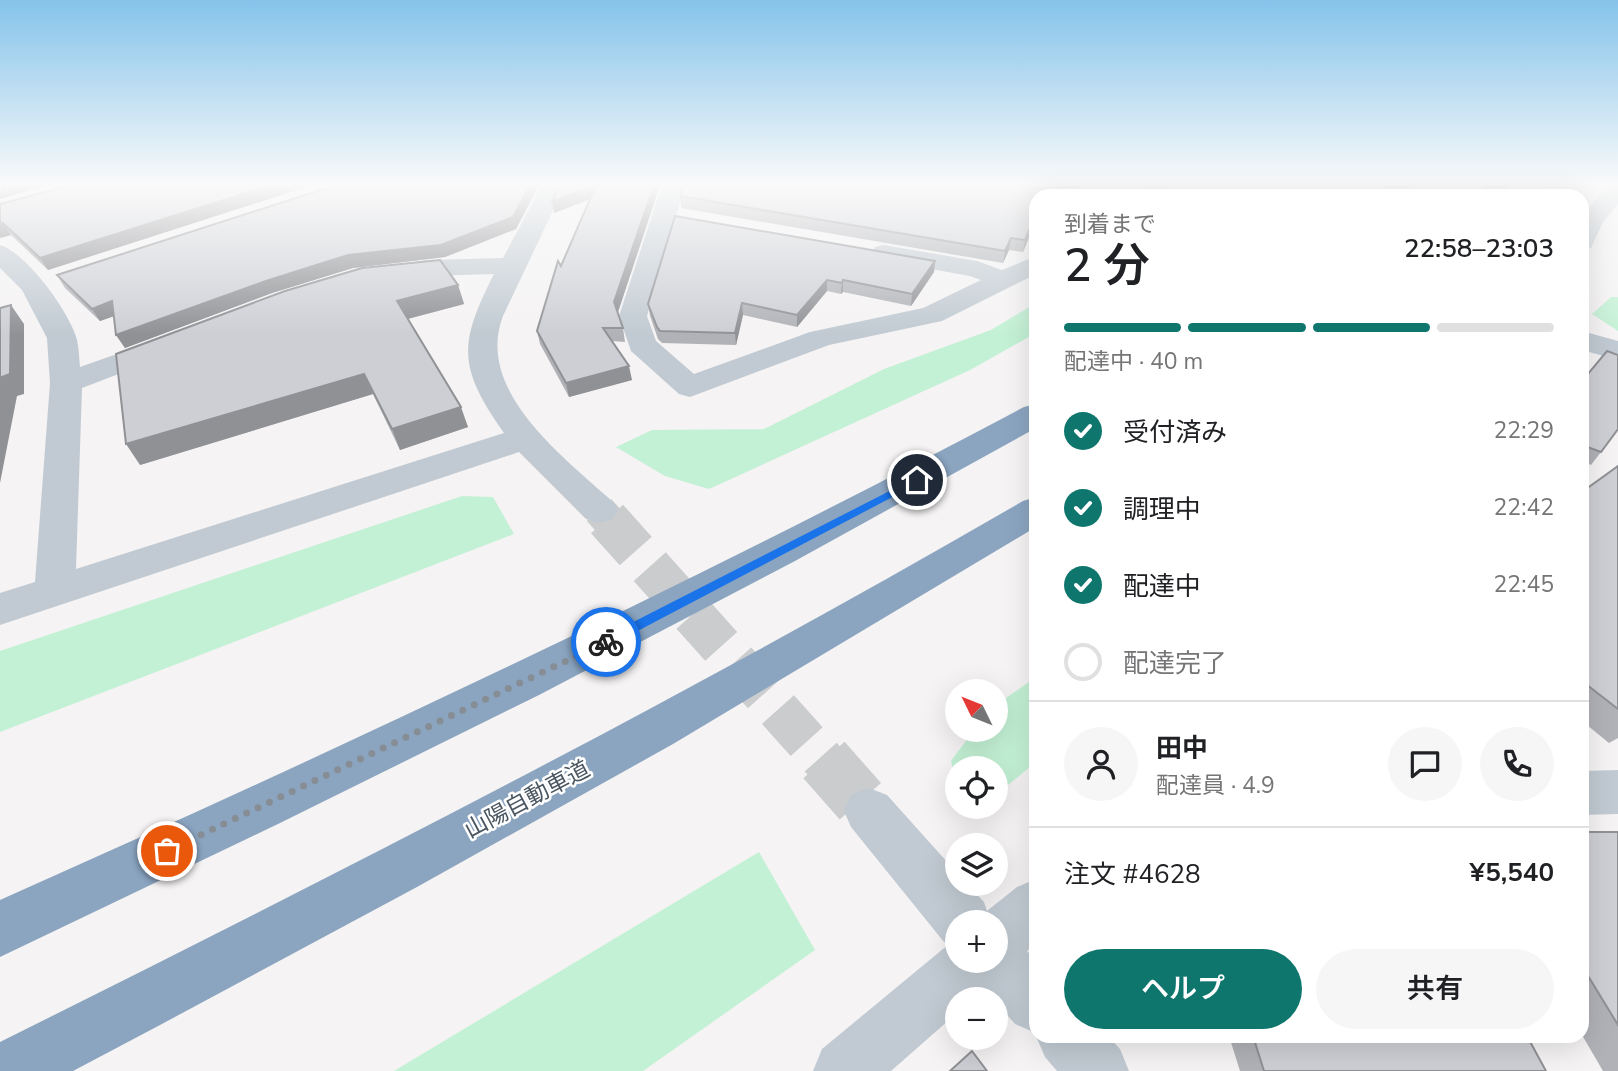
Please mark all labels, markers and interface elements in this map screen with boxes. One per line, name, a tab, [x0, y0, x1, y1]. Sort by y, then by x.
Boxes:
text: 到着まで	[1064, 209, 1156, 240]
text: 22:58–23:03	[1404, 231, 1554, 266]
text: 2 分	[1064, 234, 1150, 297]
text: 配達中 · 40 m	[1064, 346, 1203, 377]
icon: check	[1064, 412, 1102, 450]
text: 受付済み	[1123, 415, 1227, 450]
text: 22:29	[1494, 415, 1554, 446]
pin	[887, 450, 947, 510]
icon: home	[898, 461, 936, 499]
icon: check	[1064, 489, 1102, 527]
text: 調理中	[1123, 492, 1201, 527]
text: 22:42	[1494, 492, 1554, 523]
icon: check	[1064, 566, 1102, 604]
text: 配達中	[1123, 569, 1201, 604]
text: 22:45	[1494, 569, 1554, 600]
courier	[571, 607, 641, 677]
icon: bike	[587, 623, 625, 661]
text: 配達完了	[1123, 646, 1227, 681]
north arrow	[945, 679, 1008, 742]
map controls	[945, 679, 1008, 1050]
button: person	[1064, 727, 1138, 801]
button: chat	[1388, 727, 1462, 801]
button: phone	[1480, 727, 1554, 801]
text: 田中	[1156, 731, 1208, 766]
street label: 山陽自動車道	[459, 753, 595, 846]
button: locate	[945, 756, 1008, 819]
text: 配達員 · 4.9	[1156, 770, 1275, 801]
pin	[137, 821, 197, 881]
icon: bag	[148, 832, 186, 870]
button: layers	[945, 833, 1008, 896]
text: ¥5,540	[1470, 855, 1554, 890]
text: 注文 #4628	[1064, 857, 1201, 892]
button: +	[945, 910, 1008, 973]
button: ヘルプ	[1064, 949, 1302, 1029]
button: 共有	[1316, 949, 1554, 1029]
button: −	[945, 987, 1008, 1050]

